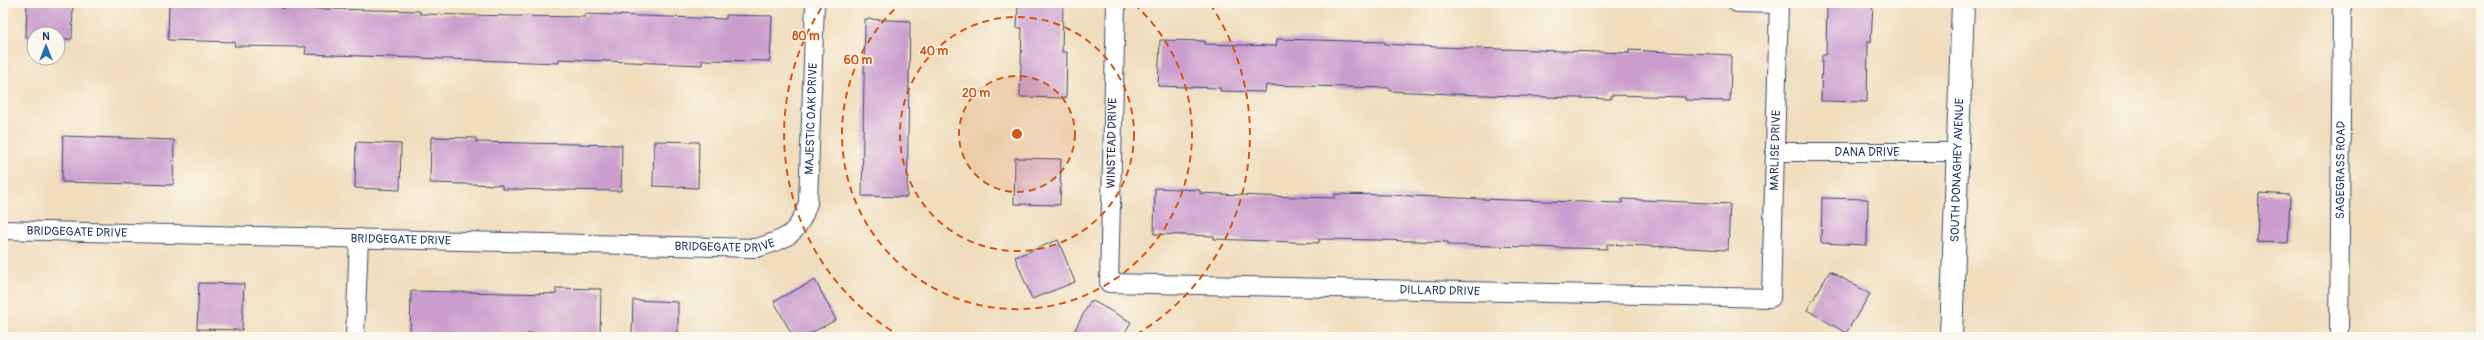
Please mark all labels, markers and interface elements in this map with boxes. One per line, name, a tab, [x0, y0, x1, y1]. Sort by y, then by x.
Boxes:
north arrow	[26, 26, 66, 66]
text: 80 m	[792, 29, 820, 44]
text: N	[42, 30, 50, 43]
text: 40 m	[919, 44, 949, 59]
text: 60 m	[844, 53, 873, 68]
street label: MAJESTIC OAK DRIVE	[801, 62, 820, 175]
text: 20 m	[962, 86, 990, 101]
street label: WINSTEAD DRIVE	[1104, 97, 1120, 189]
street label: SOUTH DONAGHEY AVENUE	[1947, 98, 1967, 242]
street label: MARLISE DRIVE	[1766, 110, 1784, 191]
street label: SAGEGRASS ROAD	[2333, 120, 2348, 219]
centre of rings	[1010, 127, 1024, 141]
street label: DANA DRIVE	[1834, 145, 1900, 160]
street label: BRIDGEGATE DRIVE	[27, 223, 127, 240]
street label: BRIDGEGATE DRIVE	[350, 231, 451, 248]
street label: BRIDGEGATE DRIVE	[674, 235, 777, 256]
street label: DILLARD DRIVE	[1399, 282, 1480, 299]

